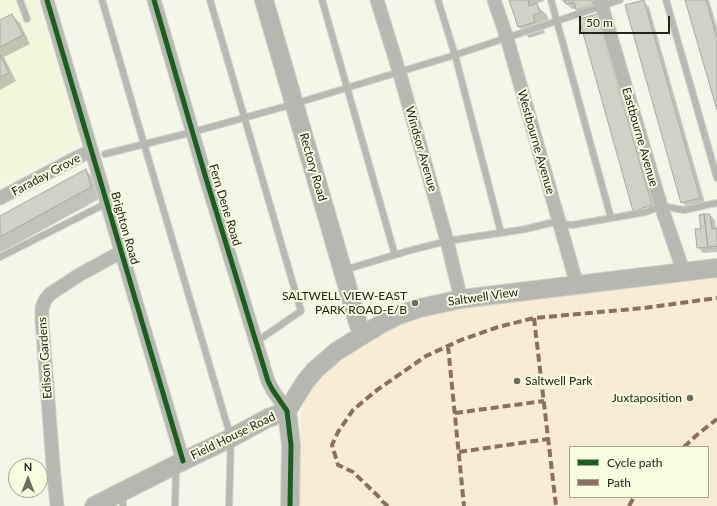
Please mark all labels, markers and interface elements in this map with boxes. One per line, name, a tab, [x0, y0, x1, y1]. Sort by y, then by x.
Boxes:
scale bar	[581, 8, 672, 34]
text: 50 m	[586, 15, 613, 30]
street label: Eastbourne Avenue	[619, 86, 661, 188]
street label: Westbourne Avenue	[514, 88, 558, 196]
street label: Windsor Avenue	[402, 105, 440, 193]
street label: Rectory Road	[296, 131, 330, 203]
street label: Faraday Grove	[9, 151, 83, 199]
street label: Fern Dene Road	[206, 162, 244, 248]
street label: Brighton Road	[108, 190, 142, 266]
street label: Saltwell View	[447, 285, 519, 309]
place label: SALTWELL VIEW-EAST PARK ROAD-E/B	[282, 289, 407, 317]
marker: SALTWELL VIEW-EAST PARK ROAD-E/B	[410, 298, 420, 308]
street label: Edison Gardens	[35, 317, 55, 399]
place label: Saltwell Park	[525, 374, 592, 388]
marker: Saltwell Park	[512, 376, 522, 386]
place label: Juxtaposition	[612, 391, 682, 405]
marker: Juxtaposition	[685, 393, 695, 403]
street label: Field House Road	[188, 409, 278, 463]
legend	[569, 446, 709, 498]
text: Cycle path	[607, 455, 662, 470]
north arrow	[8, 458, 48, 498]
text: N	[24, 460, 32, 473]
text: Path	[607, 475, 631, 490]

